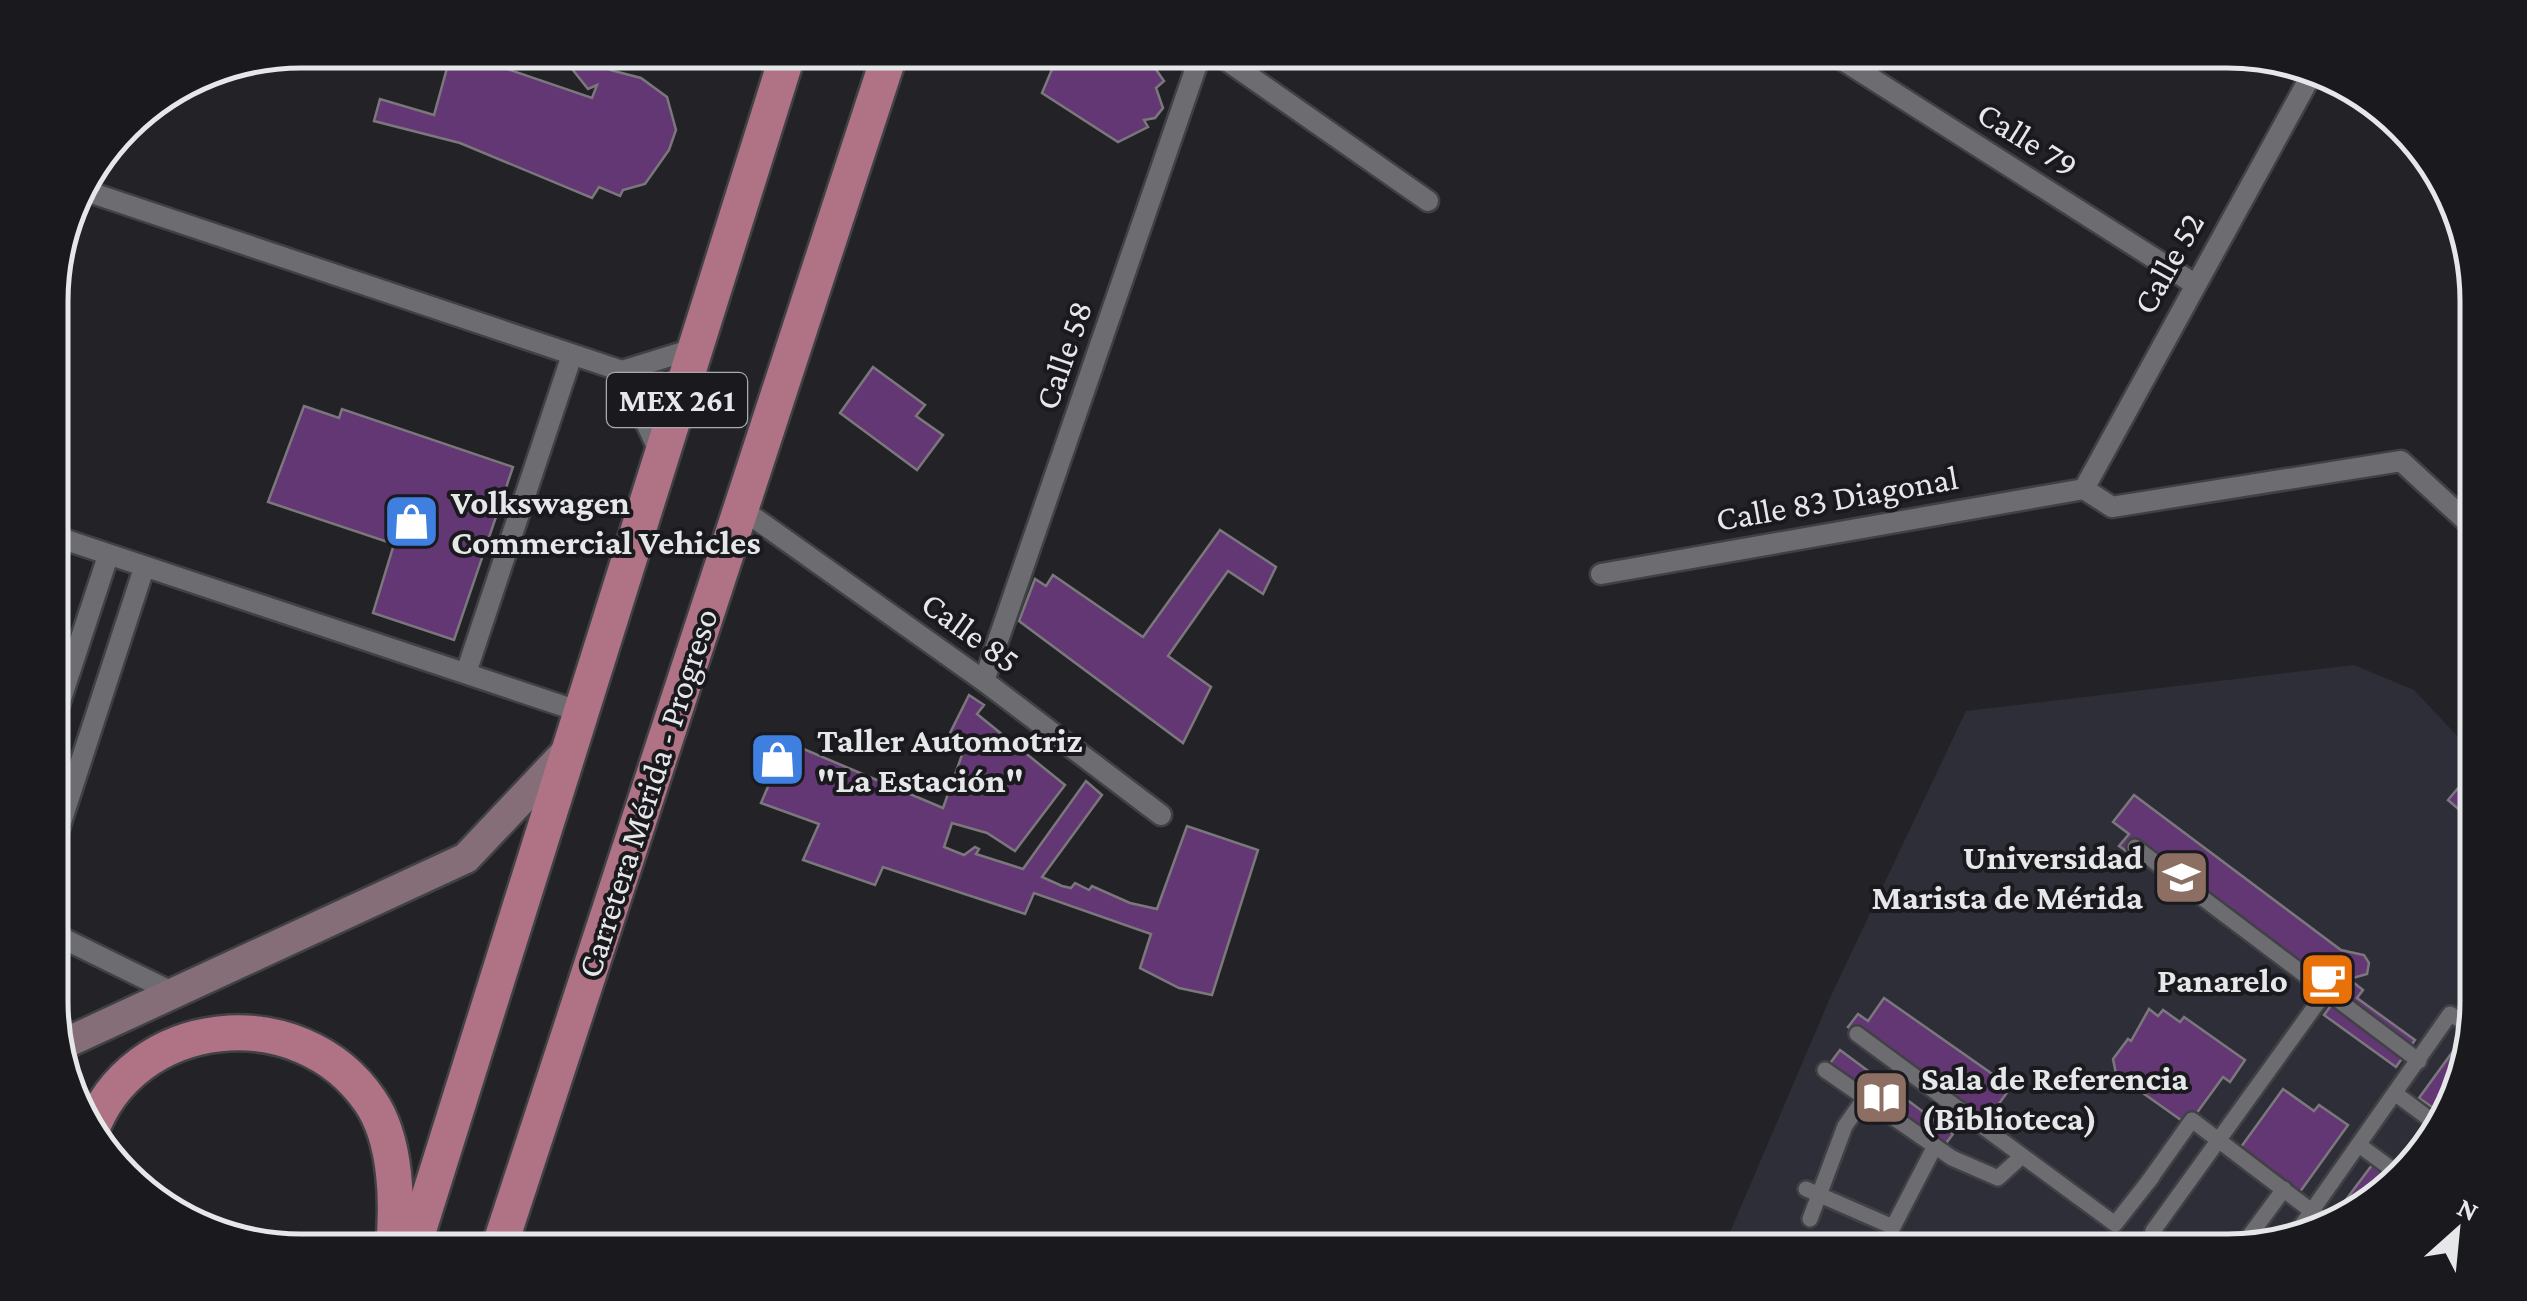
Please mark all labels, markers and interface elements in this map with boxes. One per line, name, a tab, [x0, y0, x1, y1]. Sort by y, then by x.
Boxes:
street label: Calle 79	[1970, 93, 2085, 185]
street label: Calle 52	[2125, 206, 2212, 321]
street label: Calle 58	[1027, 296, 1100, 415]
road number: MEX 261	[607, 373, 747, 427]
street label: Calle 83 Diagonal	[1713, 458, 1961, 539]
place label: Volkswagen Commercial Vehicles	[450, 483, 761, 562]
shop icon: Volkswagen Commercial Vehicles	[382, 492, 442, 552]
street label: Calle 85	[914, 584, 1027, 681]
street label: Carretera Mérida - Progreso	[569, 604, 726, 983]
place label: Taller Automotriz "La Estación"	[817, 721, 1083, 800]
shop icon: Taller Automotriz "La Estación"	[748, 730, 808, 790]
place label: Universidad Marista de Mérida	[1872, 838, 2143, 917]
school or university icon: Universidad Marista de Mérida	[2152, 847, 2212, 907]
cafe icon: Panarelo	[2297, 950, 2357, 1010]
place label: Panarelo	[2157, 961, 2288, 1000]
place label: Sala de Referencia (Biblioteca)	[1921, 1059, 2188, 1138]
library icon: Sala de Referencia (Biblioteca)	[1852, 1068, 1912, 1128]
north arrow	[2407, 1181, 2507, 1281]
text: N	[2453, 1191, 2484, 1227]

